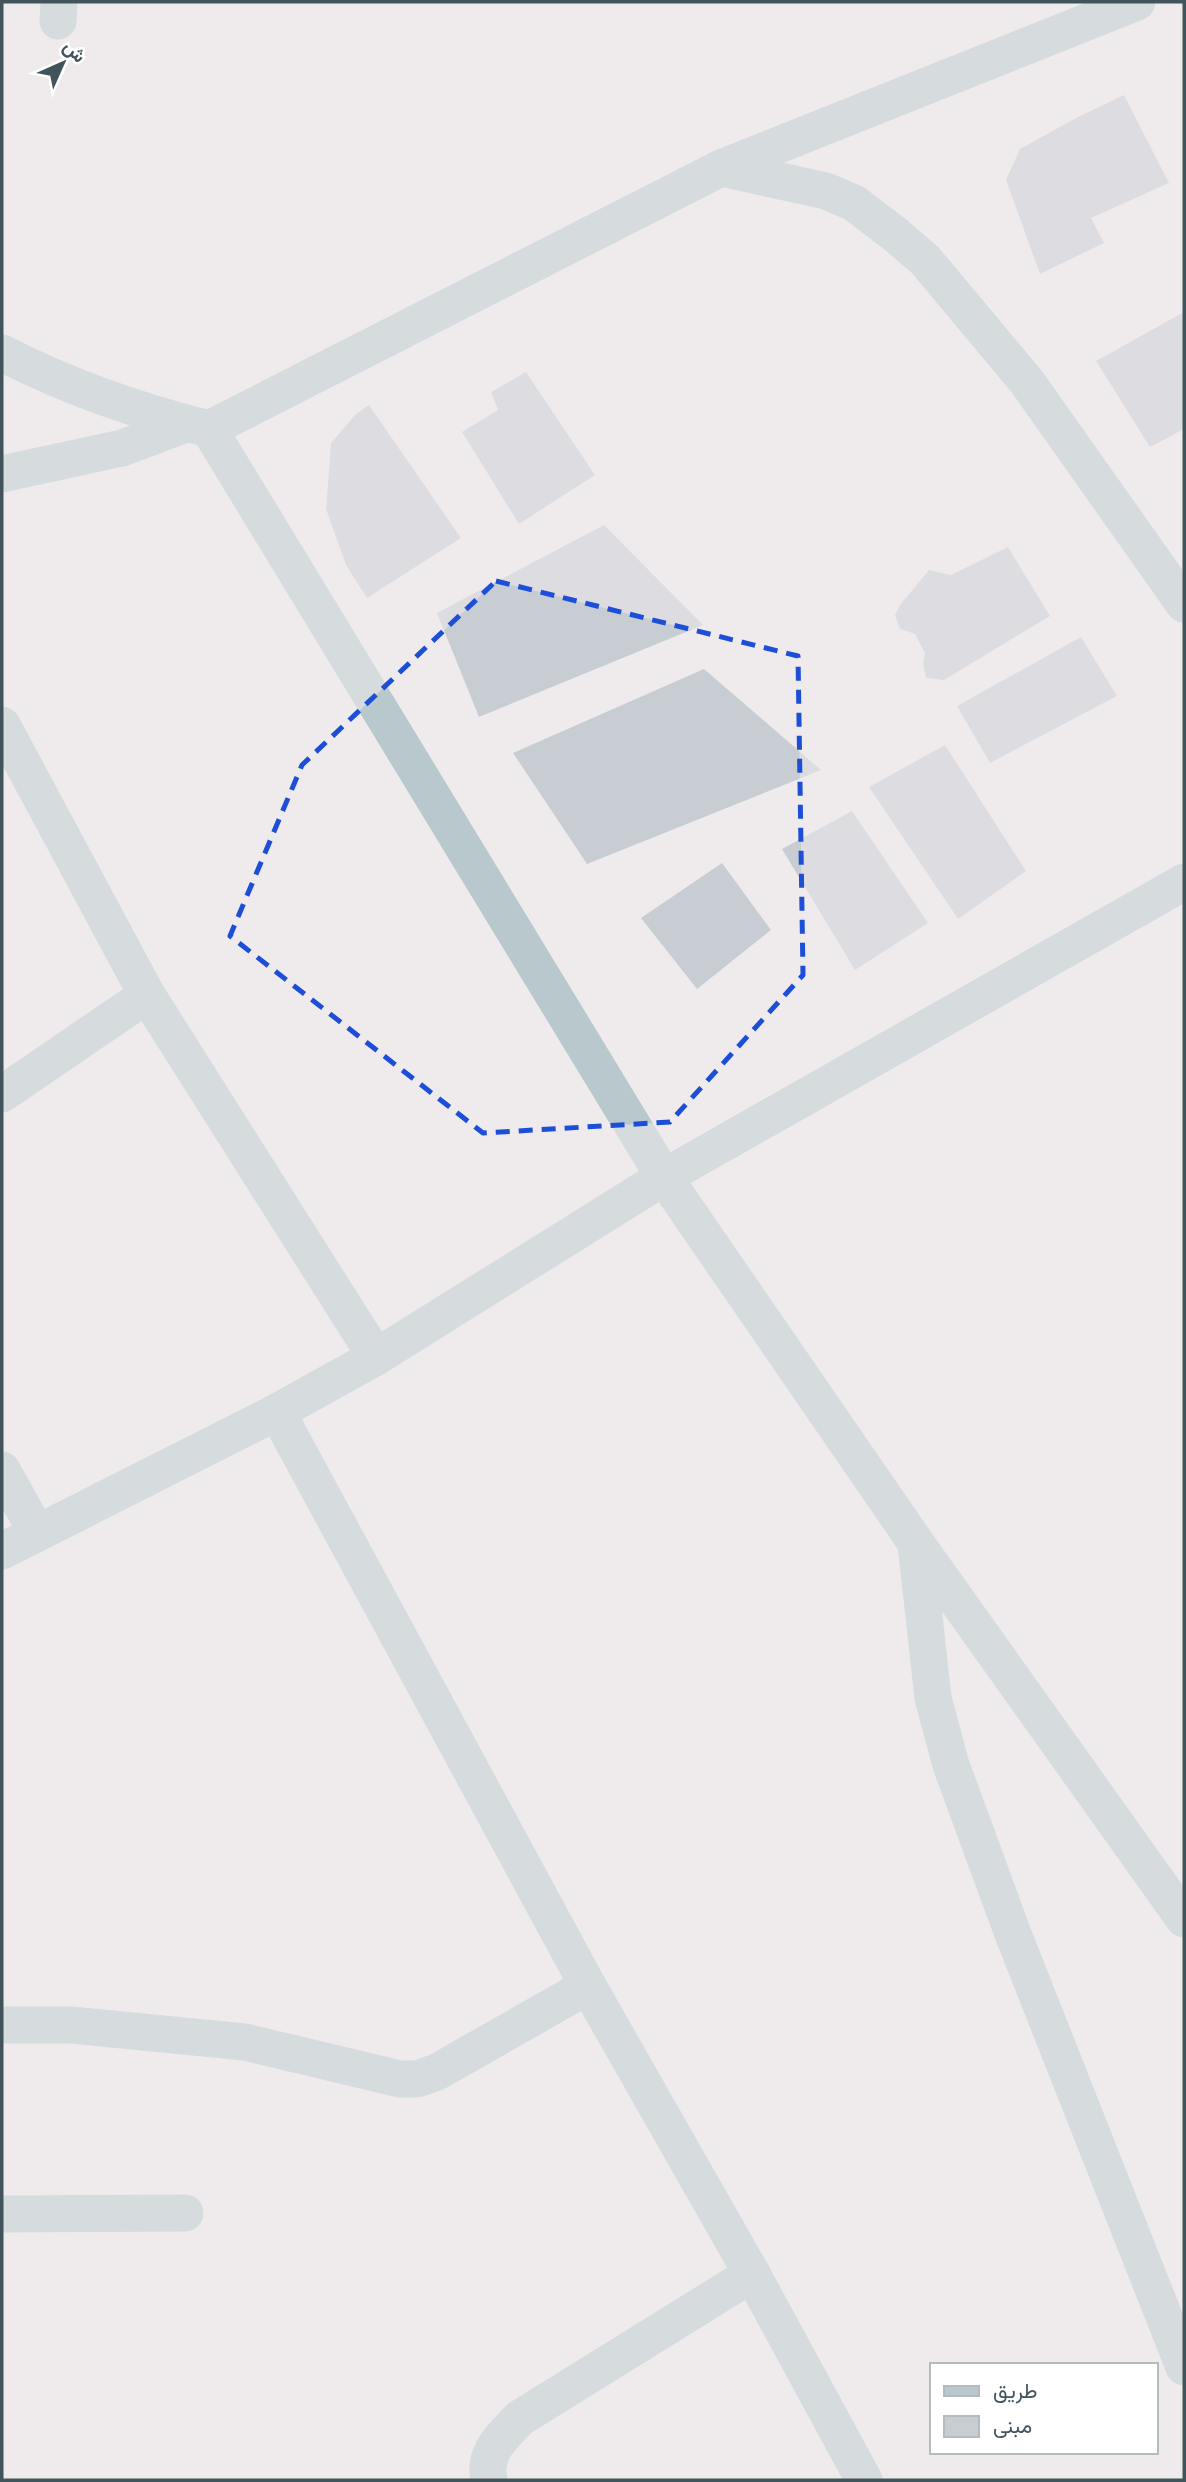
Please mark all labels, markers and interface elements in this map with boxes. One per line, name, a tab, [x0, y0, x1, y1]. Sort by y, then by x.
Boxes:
north arrow	[28, 28, 98, 98]
text: ش	[58, 35, 91, 68]
legend	[930, 2363, 1158, 2454]
text: طريق	[993, 2379, 1038, 2404]
text: مبنى	[993, 2414, 1032, 2438]

